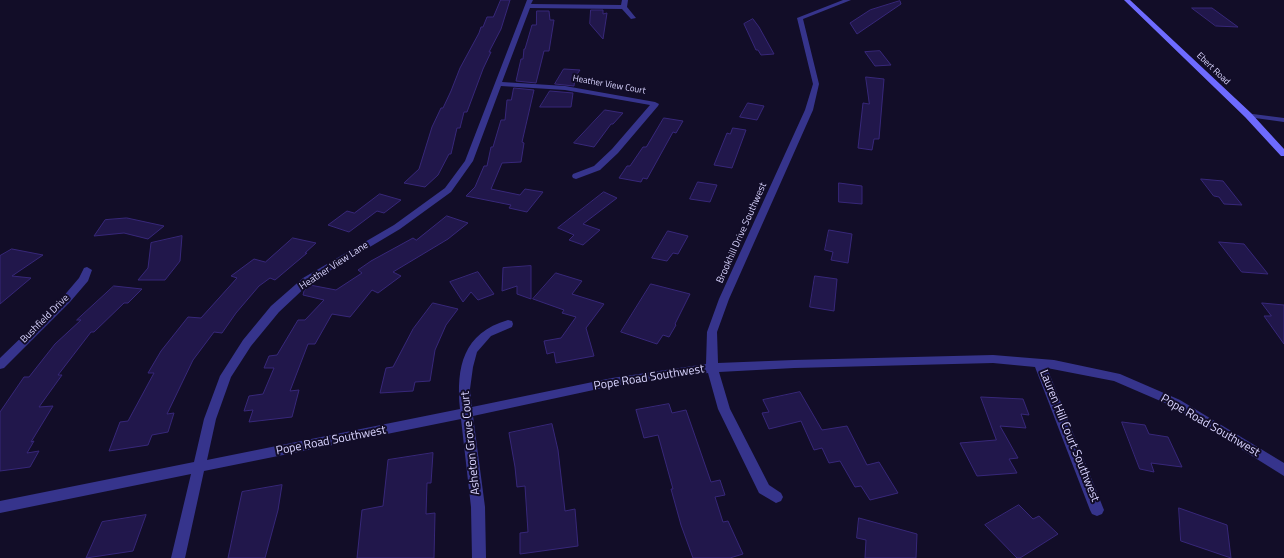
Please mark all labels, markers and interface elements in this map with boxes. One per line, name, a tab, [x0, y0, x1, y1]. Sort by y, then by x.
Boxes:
street label: Ebert Road	[1194, 51, 1232, 87]
street label: Heather View Court	[572, 73, 646, 97]
street label: Brookhill Drive Southwest	[714, 181, 770, 285]
street label: Heather View Lane	[297, 239, 371, 293]
street label: Bushfield Drive	[18, 292, 72, 346]
street label: Pope Road Southwest	[593, 362, 705, 394]
street label: Lauren Hill Court Southwest	[1036, 368, 1102, 504]
street label: Asheton Grove Court	[458, 390, 484, 496]
street label: Pope Road Southwest	[1158, 392, 1262, 460]
street label: Pope Road Southwest	[275, 423, 387, 459]

